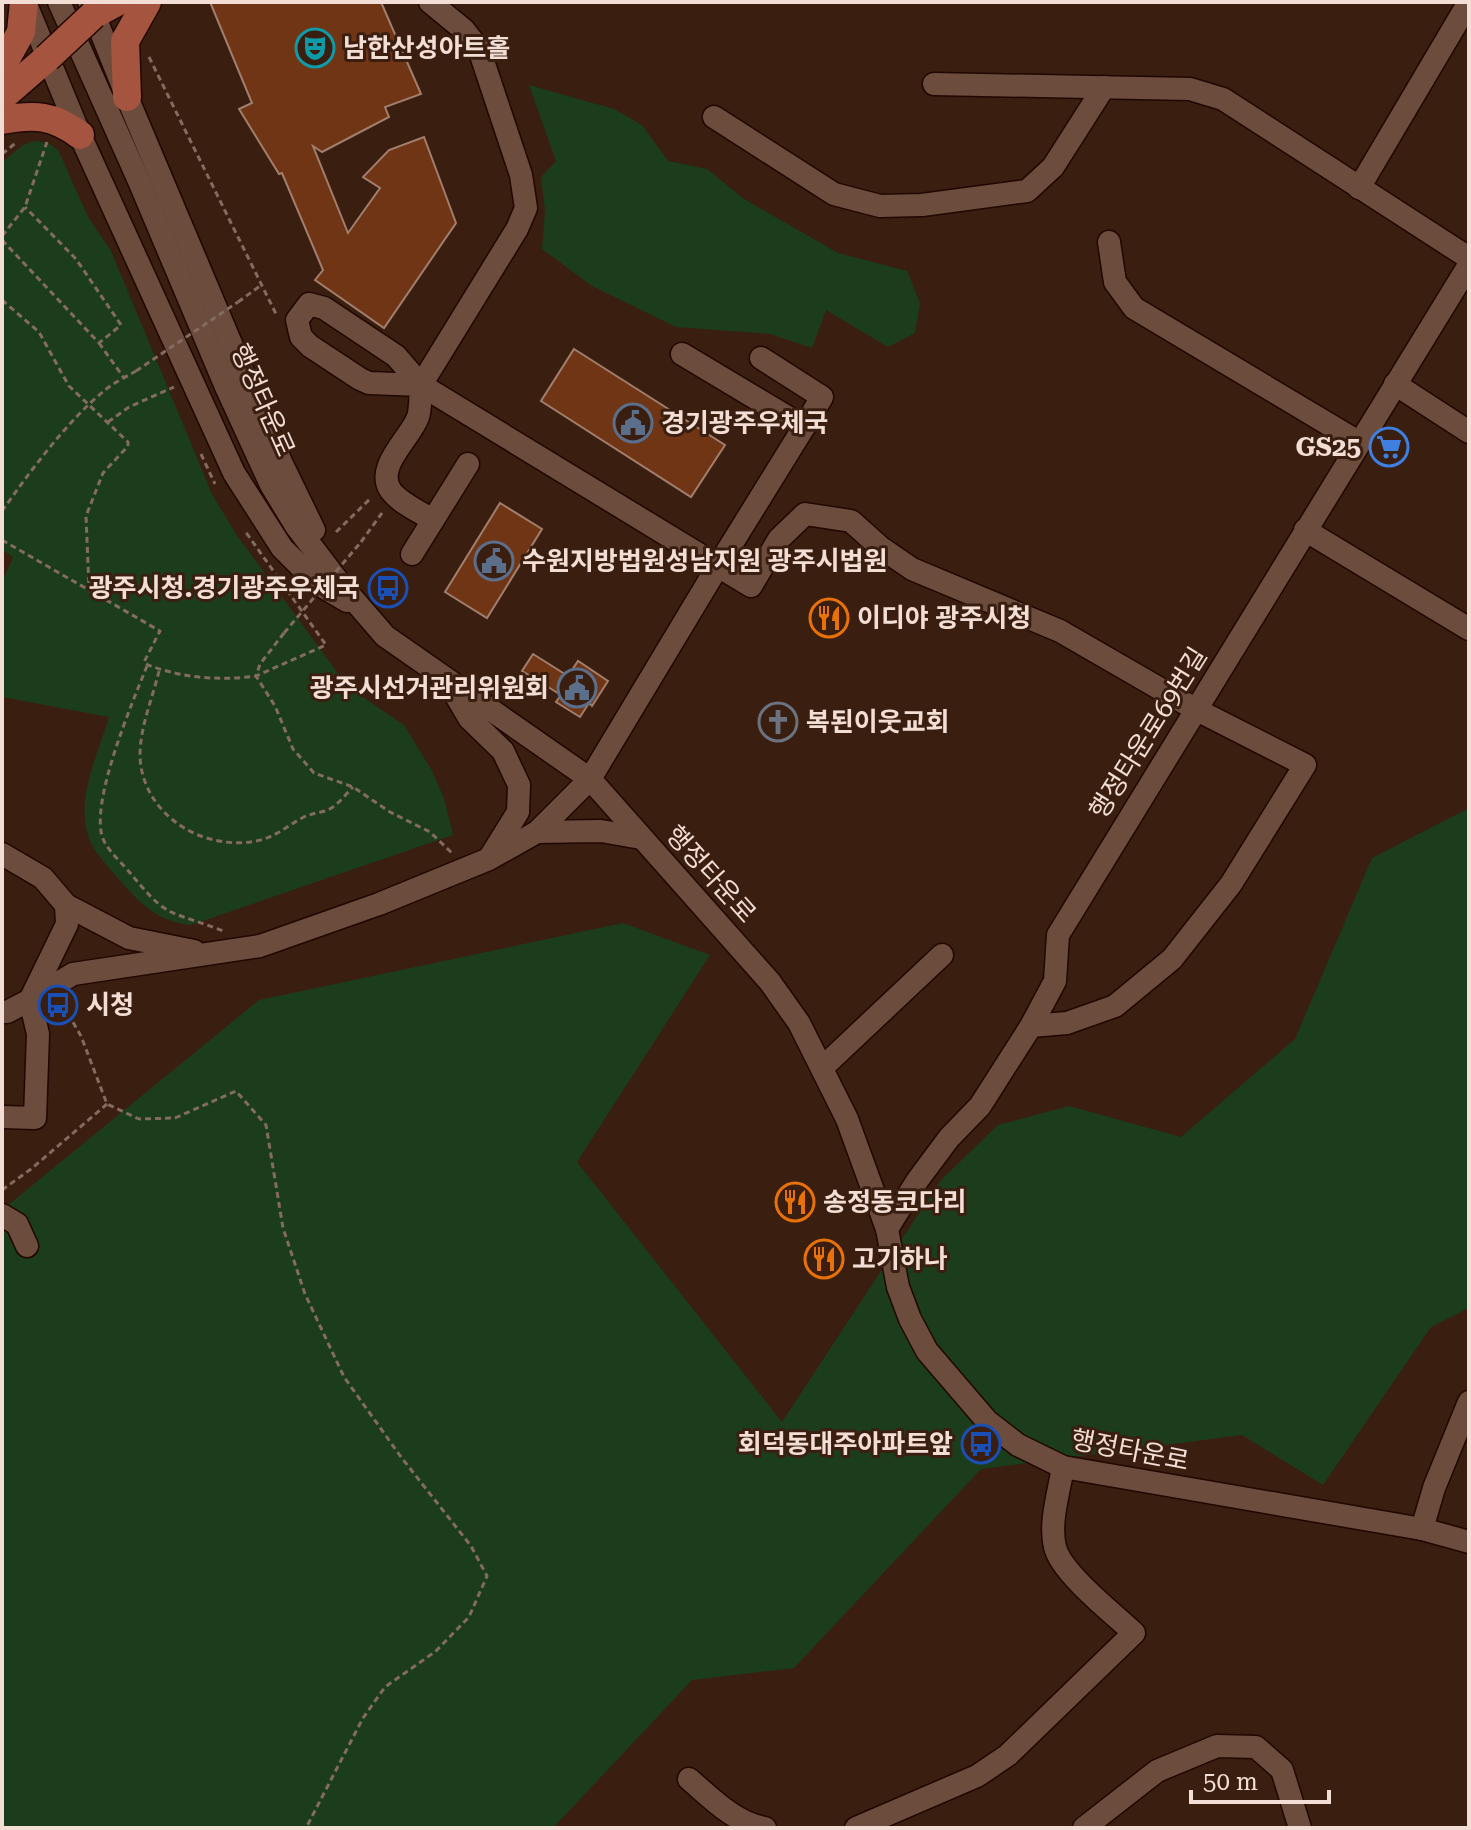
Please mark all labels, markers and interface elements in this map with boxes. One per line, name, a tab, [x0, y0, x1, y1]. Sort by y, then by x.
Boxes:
theatre icon: 남한산성아트홀	[294, 27, 336, 69]
place label: 남한산성아트홀	[343, 33, 510, 63]
street label: 행정타운로	[225, 339, 301, 461]
public building icon: 경기광주우체국	[612, 402, 654, 444]
place label: 경기광주우체국	[661, 408, 828, 438]
supermarket icon: GS25	[1368, 426, 1410, 468]
place label: GS25	[1295, 432, 1361, 462]
public building icon: 수원지방법원성남지원 광주시법원	[473, 540, 515, 582]
place label: 수원지방법원성남지원 광주시법원	[522, 546, 887, 576]
bus stop icon: 광주시청.경기광주우체국	[367, 567, 409, 609]
place label: 광주시청.경기광주우체국	[89, 573, 360, 603]
restaurant icon: 이디야 광주시청	[808, 597, 850, 639]
place label: 이디야 광주시청	[857, 603, 1031, 633]
street label: 행정타운로69번길	[1083, 642, 1213, 824]
public building icon: 광주시선거관리위원회	[556, 667, 598, 709]
place label: 광주시선거관리위원회	[310, 673, 549, 703]
church icon: 복된이웃교회	[757, 701, 799, 743]
place label: 복된이웃교회	[806, 707, 950, 737]
street label: 행정타운로	[660, 820, 762, 928]
bus stop icon: 시청	[37, 984, 79, 1026]
place label: 시청	[86, 990, 134, 1020]
restaurant icon: 송정동코다리	[774, 1181, 816, 1223]
place label: 송정동코다리	[823, 1187, 967, 1217]
restaurant icon: 고기하나	[803, 1238, 845, 1280]
place label: 고기하나	[852, 1244, 948, 1274]
bus stop icon: 회덕동대주아파트앞	[960, 1423, 1002, 1465]
street label: 행정타운로	[1068, 1424, 1192, 1476]
place label: 회덕동대주아파트앞	[738, 1429, 953, 1459]
scale bar	[1191, 1754, 1329, 1804]
text: 50 m	[1203, 1768, 1258, 1796]

